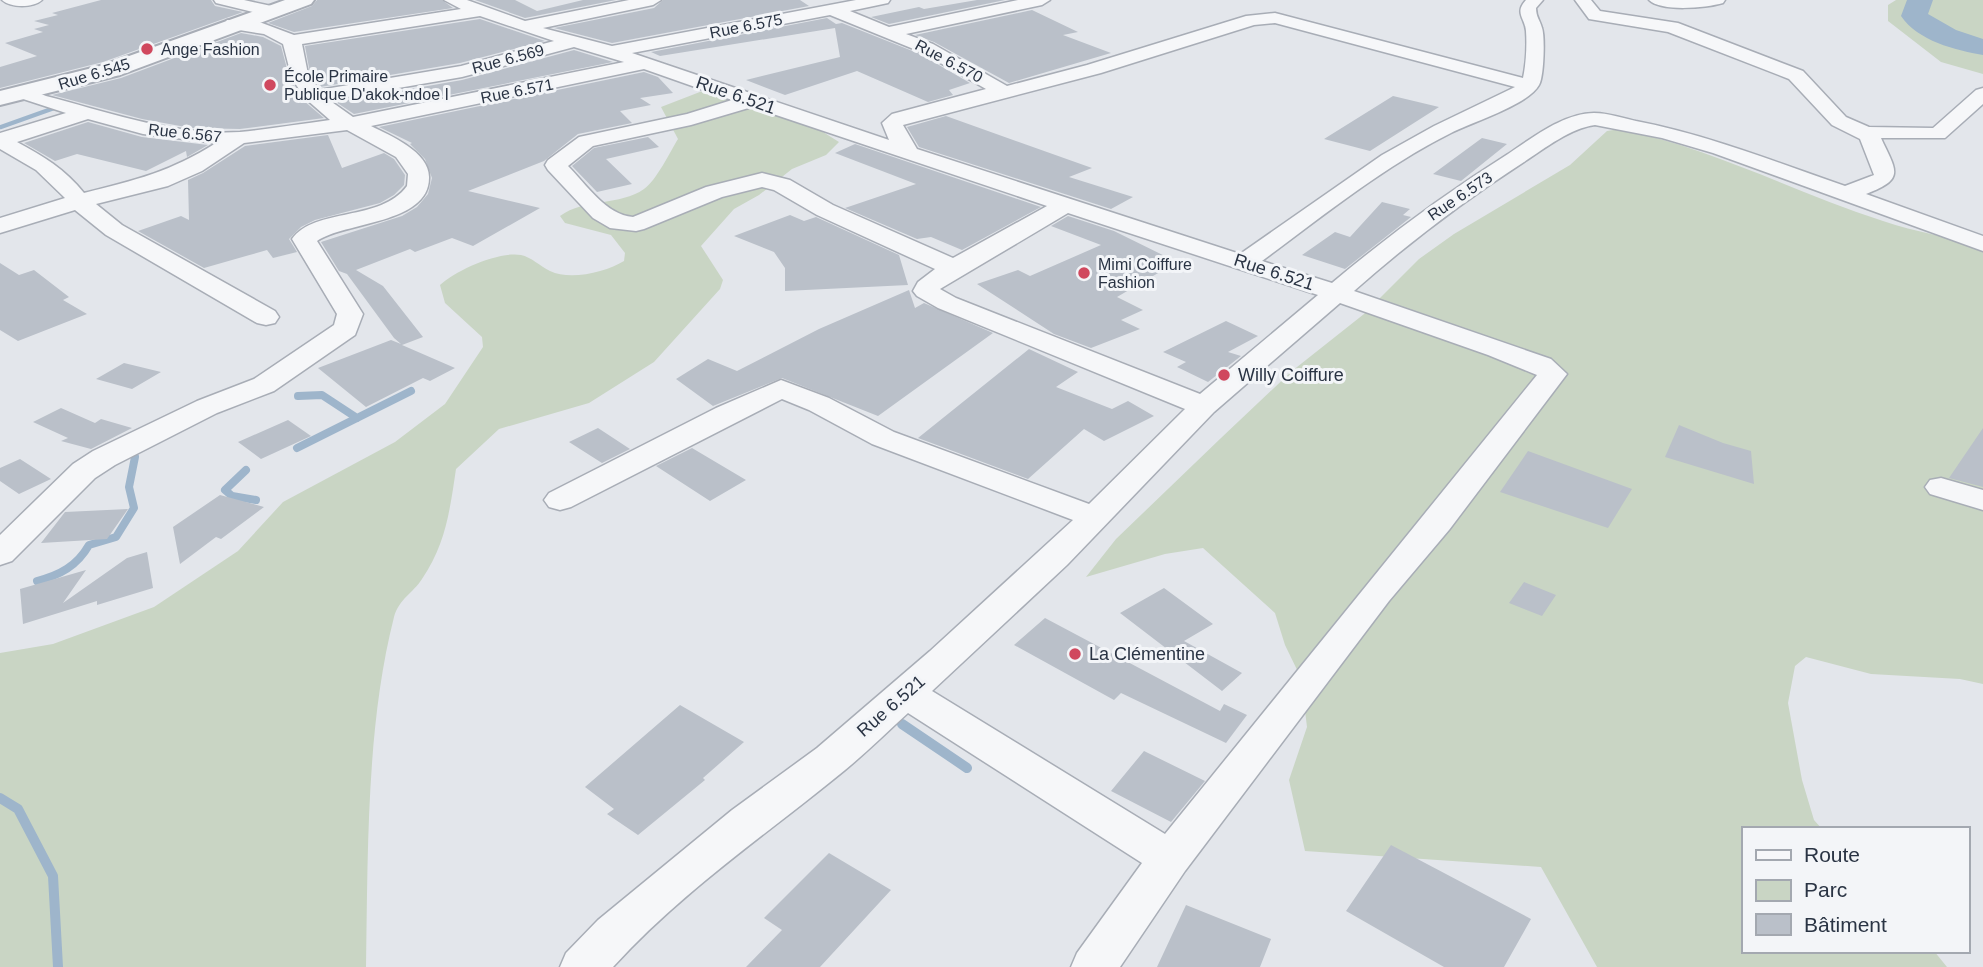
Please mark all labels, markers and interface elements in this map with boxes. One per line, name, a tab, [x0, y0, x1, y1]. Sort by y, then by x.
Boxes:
street label: Rue 6.575	[708, 11, 784, 41]
street label: Rue 6.570	[912, 36, 986, 86]
marker: Ange Fashion	[139, 41, 155, 57]
place label: Ange Fashion	[161, 41, 260, 58]
street label: Rue 6.569	[470, 41, 546, 77]
street label: Rue 6.545	[56, 55, 132, 93]
place label: École Primaire Publique D'akok-ndoe I	[284, 67, 449, 103]
street label: Rue 6.521	[693, 72, 779, 118]
street label: Rue 6.571	[479, 76, 555, 106]
marker: École Primaire Publique D'akok-ndoe I	[262, 77, 278, 93]
street label: Rue 6.567	[147, 121, 223, 145]
street label: Rue 6.573	[1425, 168, 1495, 224]
street label: Rue 6.521	[1231, 250, 1317, 294]
place label: Mimi Coiffure Fashion	[1098, 256, 1192, 291]
marker: Mimi Coiffure Fashion	[1076, 265, 1092, 281]
place label: Willy Coiffure	[1238, 365, 1344, 385]
marker: Willy Coiffure	[1216, 367, 1232, 383]
place label: La Clémentine	[1089, 644, 1205, 664]
marker: La Clémentine	[1067, 646, 1083, 662]
street label: Rue 6.521	[853, 671, 929, 741]
legend	[1742, 827, 1969, 953]
text: Route	[1804, 843, 1860, 866]
text: Parc	[1804, 878, 1847, 901]
text: Bâtiment	[1804, 913, 1887, 936]

